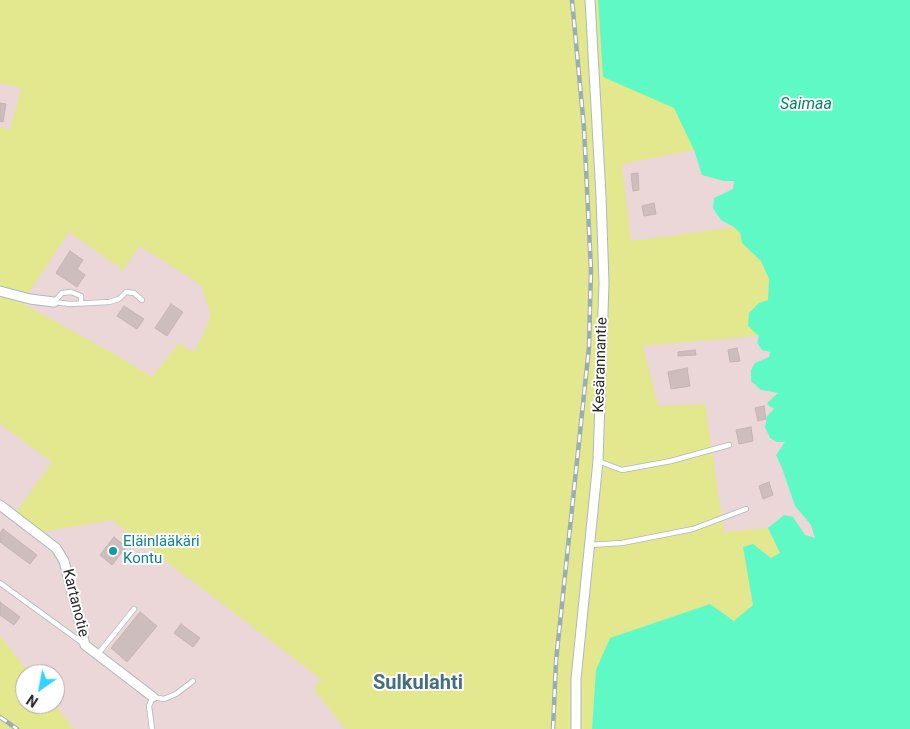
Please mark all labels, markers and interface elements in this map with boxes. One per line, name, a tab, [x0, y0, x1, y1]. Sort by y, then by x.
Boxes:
water label: Saimaa	[780, 95, 832, 115]
street label: Kesärannantie	[590, 317, 612, 413]
place label: Eläinlääkäri Kontu	[123, 533, 200, 568]
marker: Eläinlääkäri Kontu	[107, 545, 119, 557]
street label: Kartanotie	[58, 567, 92, 639]
north arrow	[15, 664, 65, 714]
district label: Sulkulahti	[373, 672, 463, 696]
text: N	[24, 691, 41, 710]

